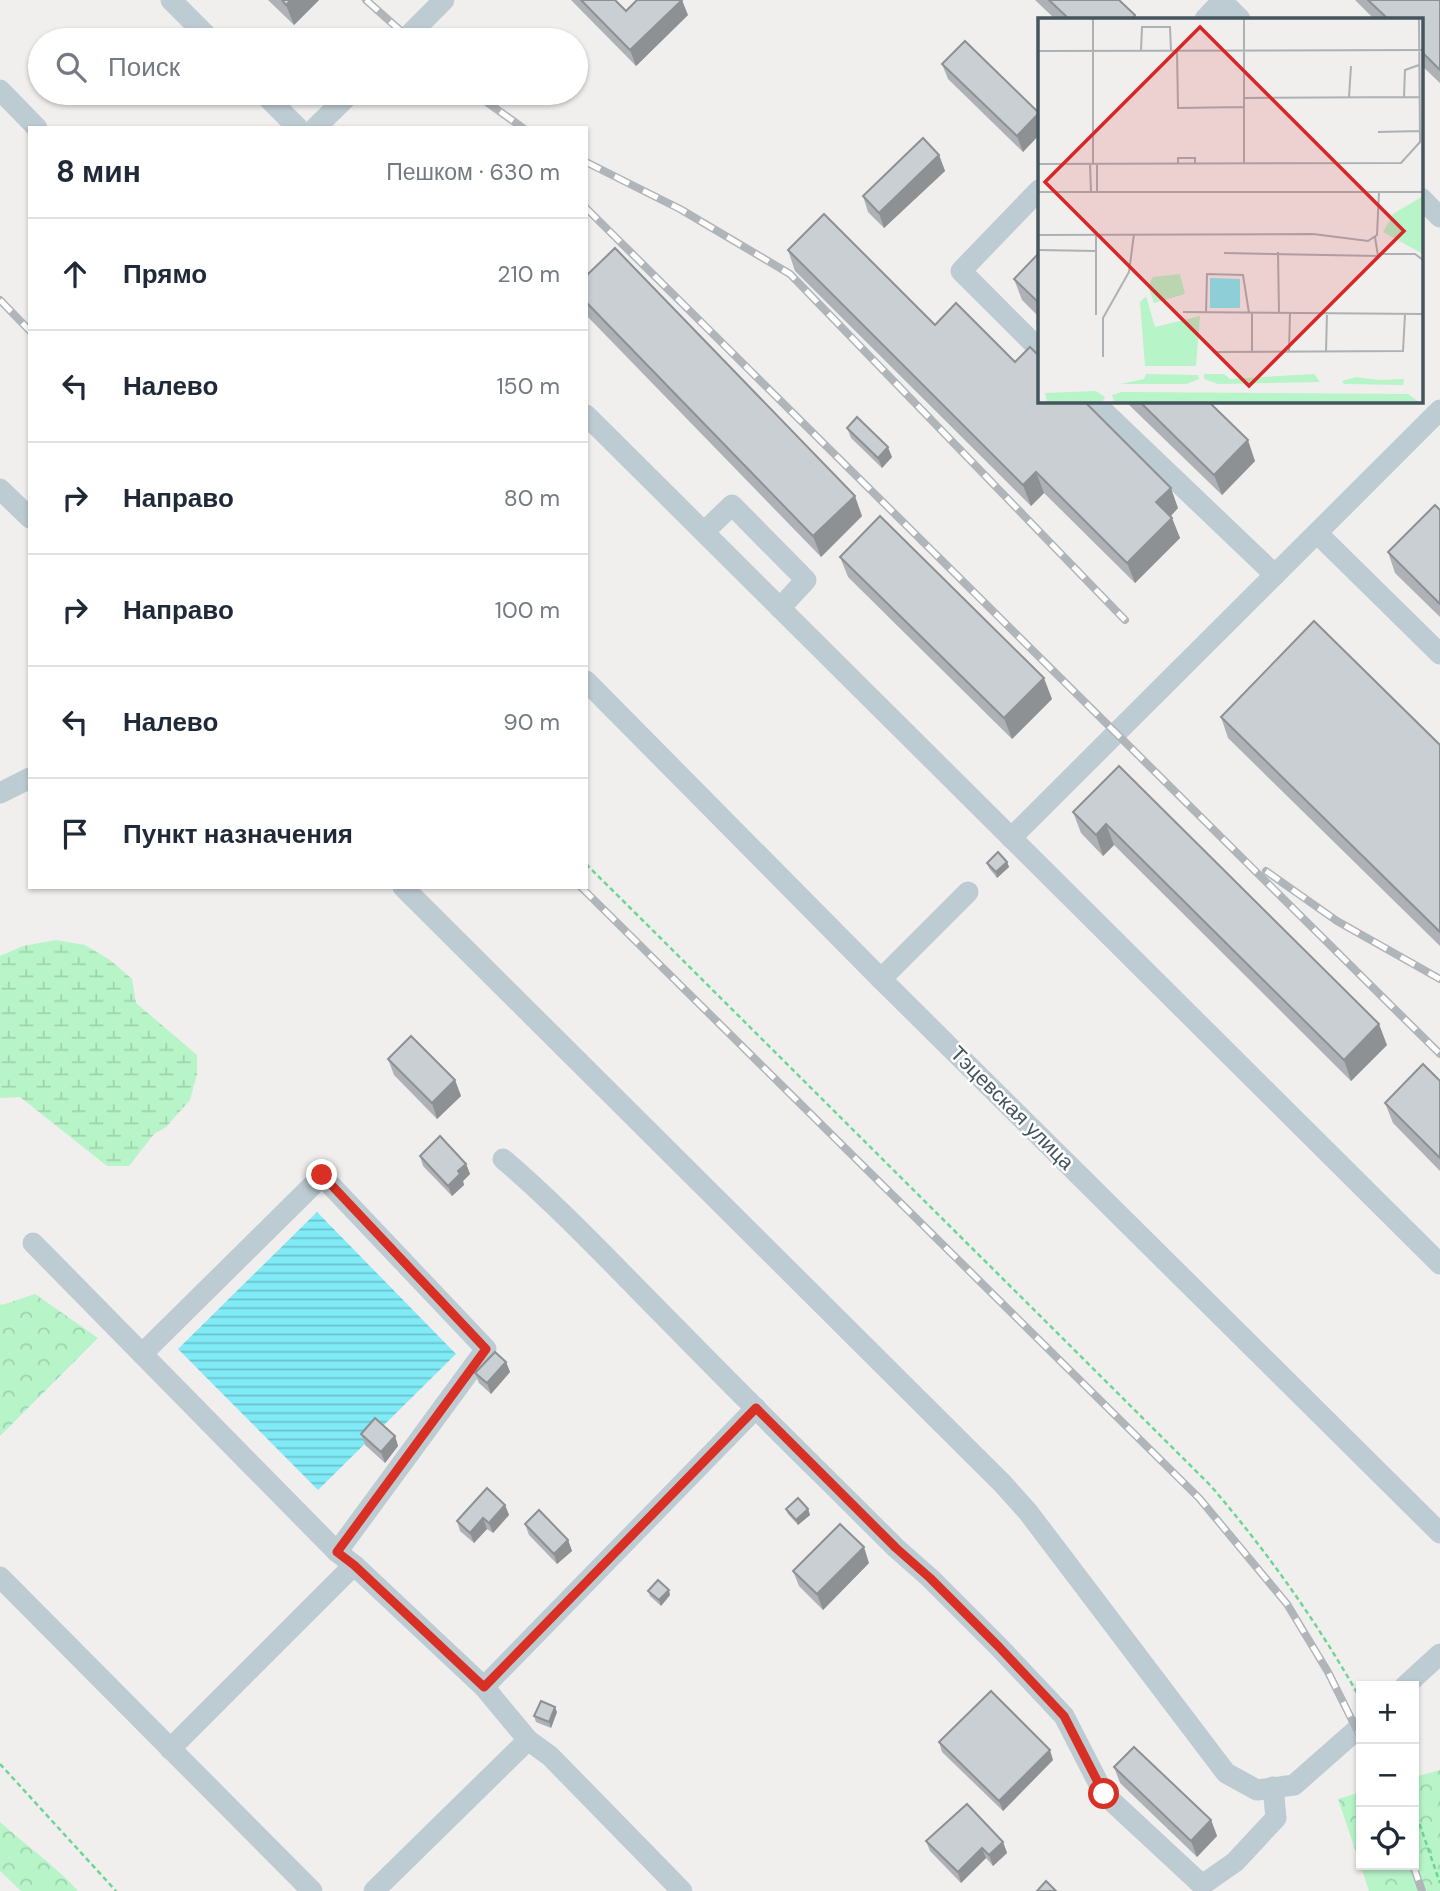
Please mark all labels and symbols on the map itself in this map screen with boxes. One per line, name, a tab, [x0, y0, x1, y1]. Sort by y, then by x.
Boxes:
inset map	[1038, 18, 1422, 402]
street label: Тэцевская улица	[944, 1040, 1080, 1176]
route end	[306, 1159, 337, 1190]
route start	[1088, 1778, 1119, 1809]

